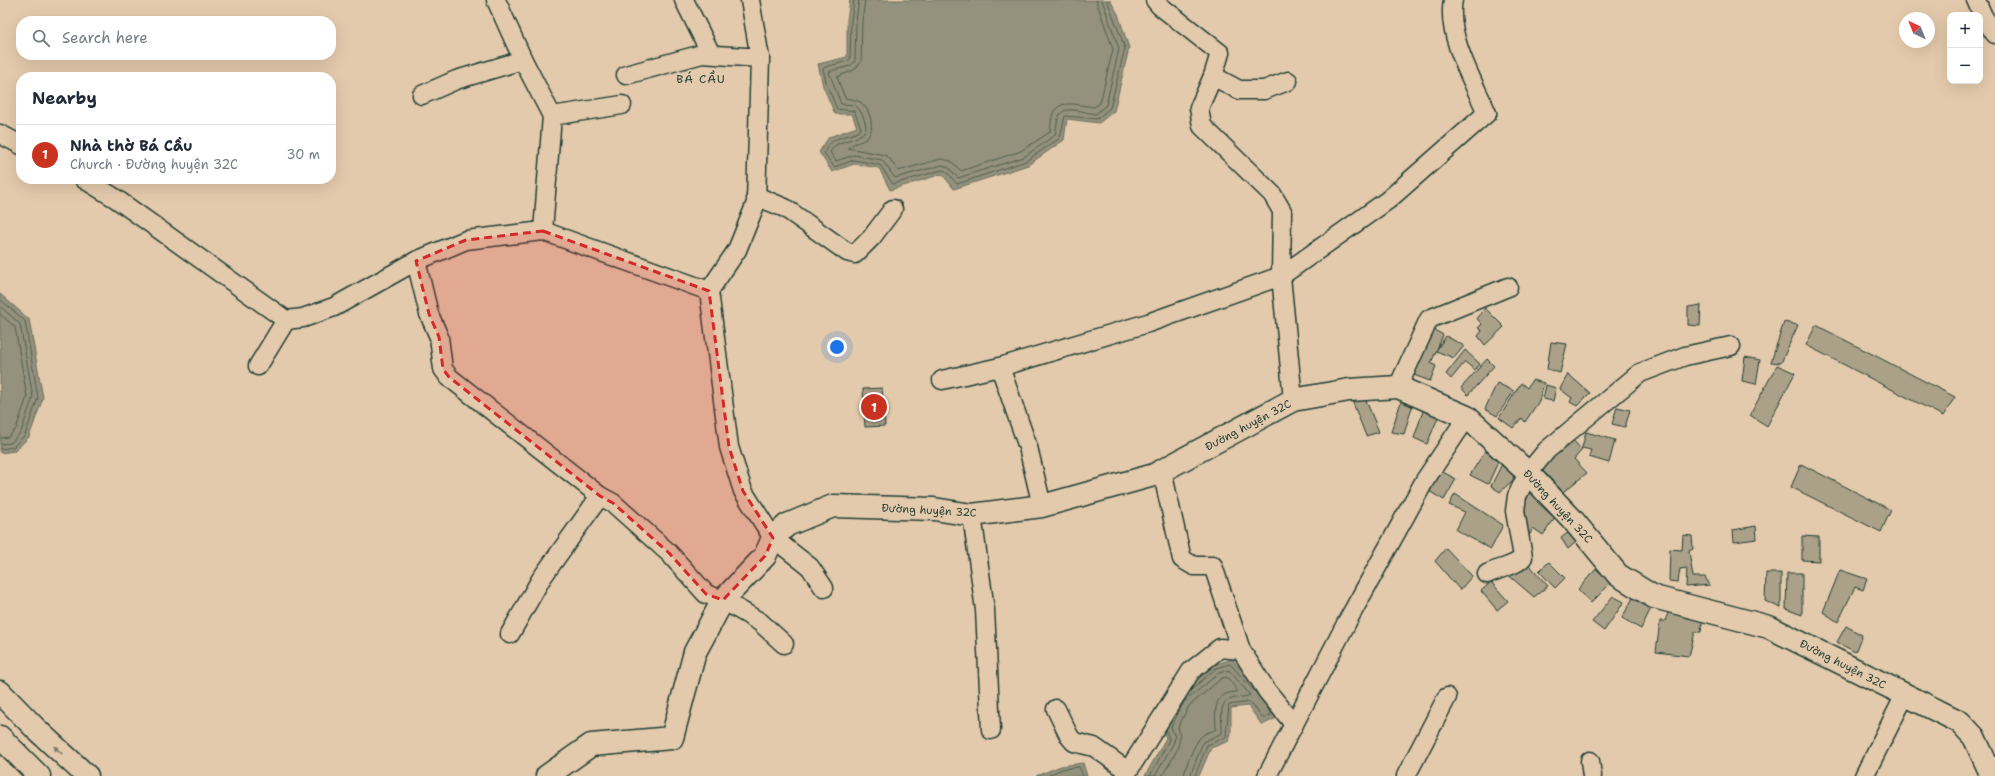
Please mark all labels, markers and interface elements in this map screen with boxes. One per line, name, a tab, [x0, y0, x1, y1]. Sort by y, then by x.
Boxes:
north arrow	[1899, 12, 1935, 48]
map controls	[1947, 12, 1983, 84]
button: +	[1947, 12, 1983, 48]
search box	[16, 16, 336, 60]
icon: search	[30, 27, 52, 49]
text: Search here	[62, 28, 148, 48]
button: −	[1947, 48, 1983, 84]
district label: BÁ CẦU	[676, 70, 726, 87]
text: Nearby	[32, 87, 97, 109]
text: Nhà thờ Bá Cầu	[70, 136, 192, 156]
text: 1	[42, 146, 48, 163]
text: 30 m	[286, 146, 320, 163]
text: Church · Đường huyện 32C	[70, 156, 238, 173]
your location	[827, 337, 847, 357]
pin: 1	[861, 392, 887, 422]
street label: Đường huyện 32C	[1203, 396, 1294, 454]
street label: Đường huyện 32C	[1520, 466, 1596, 546]
street label: Đường huyện 32C	[881, 501, 977, 520]
street label: Đường huyện 32C	[1797, 636, 1889, 693]
one-way arrow	[53, 745, 63, 754]

